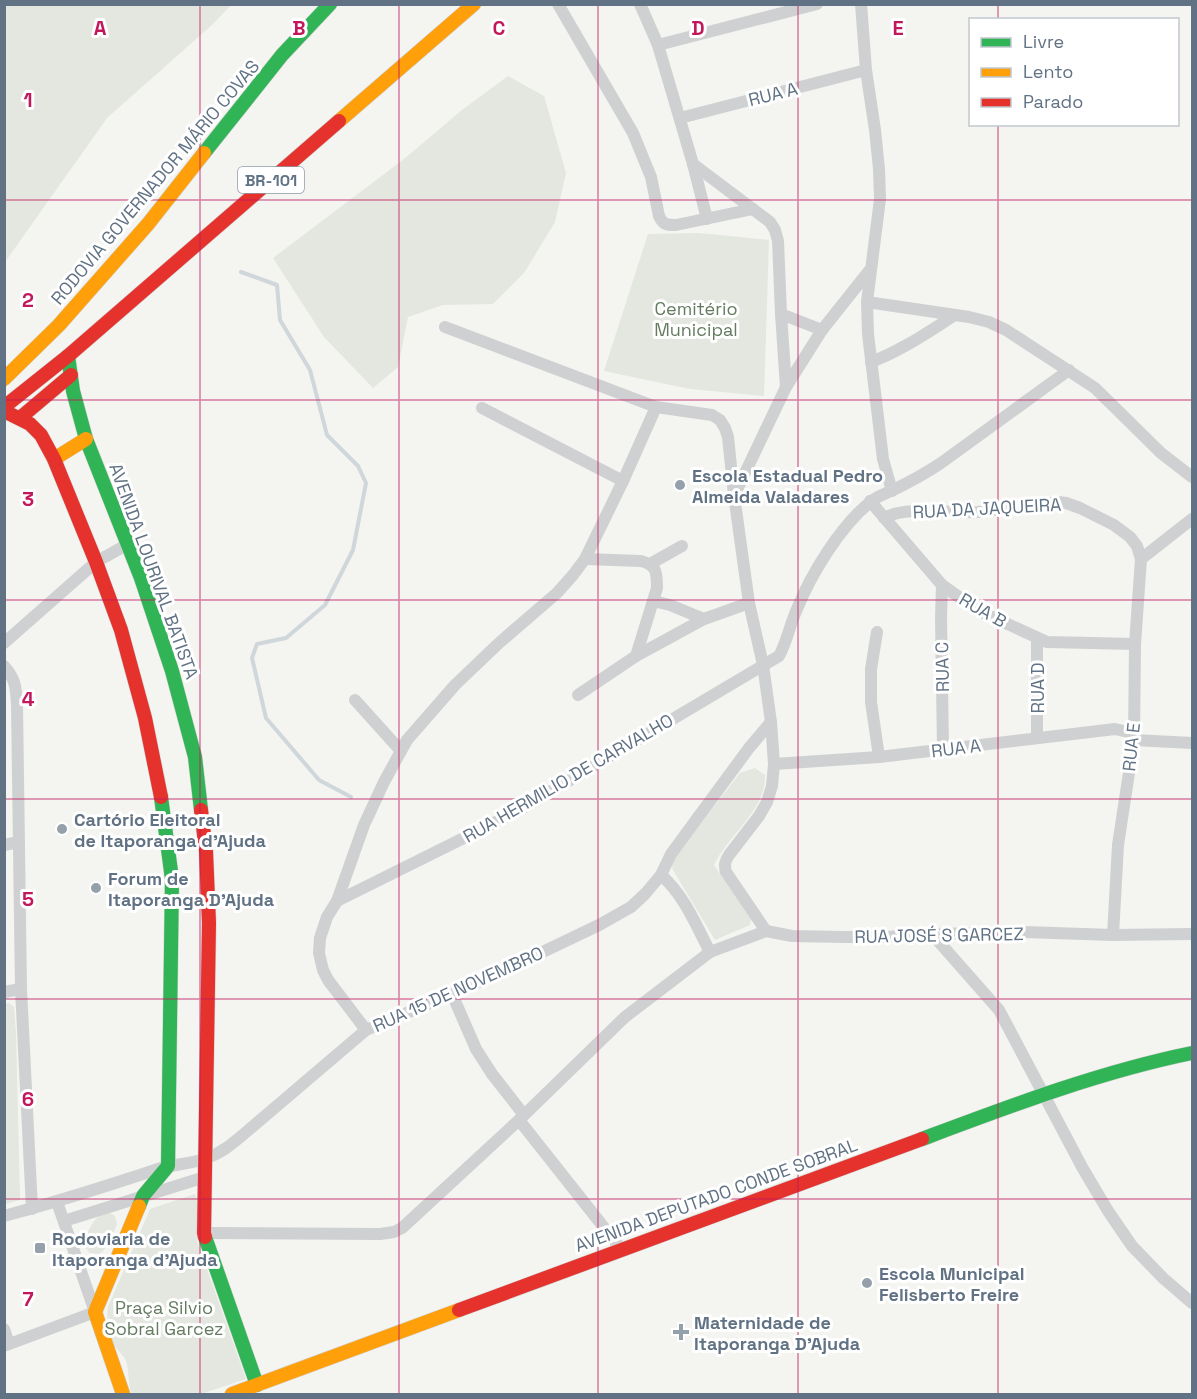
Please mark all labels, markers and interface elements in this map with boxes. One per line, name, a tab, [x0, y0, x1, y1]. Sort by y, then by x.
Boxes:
text: A	[94, 15, 107, 41]
text: B	[292, 15, 306, 41]
text: C	[493, 15, 506, 41]
text: D	[691, 15, 705, 41]
text: E	[892, 15, 904, 41]
legend	[969, 18, 1179, 126]
text: Livre	[1023, 30, 1064, 53]
street label: RODOVIA GOVERNADOR MÁRIO COVAS	[46, 55, 264, 309]
text: Lento	[1023, 60, 1073, 83]
street label: RUA A	[746, 77, 800, 111]
text: 1	[23, 87, 33, 113]
text: Parado	[1023, 90, 1083, 113]
road number: BR-101	[238, 167, 304, 193]
text: 2	[22, 287, 34, 313]
park label: Cemitério Municipal	[654, 297, 738, 341]
street label: AVENIDA LOURIVAL BATISTA	[104, 460, 204, 682]
place label: Escola Estadual Pedro Almeida Valadares	[692, 464, 883, 508]
marker: Escola Estadual Pedro Almeida Valadares	[673, 478, 687, 492]
text: 3	[22, 486, 34, 512]
street label: RUA DA JAQUEIRA	[912, 493, 1062, 523]
street label: RUA B	[955, 587, 1011, 633]
street label: RUA C	[930, 642, 954, 692]
street label: RUA D	[1026, 663, 1049, 713]
text: 4	[22, 686, 35, 712]
street label: RUA HERMILIO DE CARVALHO	[459, 708, 677, 848]
street label: RUA E	[1117, 721, 1145, 773]
street label: RUA A	[930, 734, 982, 762]
place label: Cartório Eleitoral de Itaporanga d'Ajuda	[74, 808, 267, 852]
marker: Cartório Eleitoral de Itaporanga d'Ajuda	[55, 822, 69, 836]
place label: Forum de Itaporanga D'Ajuda	[108, 867, 275, 911]
marker: Forum de Itaporanga D'Ajuda	[89, 881, 103, 895]
text: 5	[22, 886, 34, 912]
street label: RUA JOSÉ S GARCEZ	[854, 922, 1024, 948]
street label: RUA 15 DE NOVEMBRO	[369, 941, 547, 1037]
text: 6	[22, 1086, 34, 1112]
street label: AVENIDA DEPUTADO CONDE SOBRAL	[572, 1133, 860, 1257]
place label: Rodoviaria de Itaporanga d'Ajuda	[52, 1227, 218, 1271]
marker: Rodoviaria de Itaporanga d'Ajuda	[33, 1241, 47, 1255]
place label: Escola Municipal Felisberto Freire	[879, 1262, 1025, 1306]
marker: Escola Municipal Felisberto Freire	[860, 1276, 874, 1290]
text: 7	[22, 1286, 34, 1312]
park label: Praça Silvio Sobral Garcez	[105, 1296, 223, 1340]
place label: Maternidade de Itaporanga D'Ajuda	[694, 1311, 861, 1355]
marker: Maternidade de Itaporanga D'Ajuda	[672, 1323, 690, 1341]

